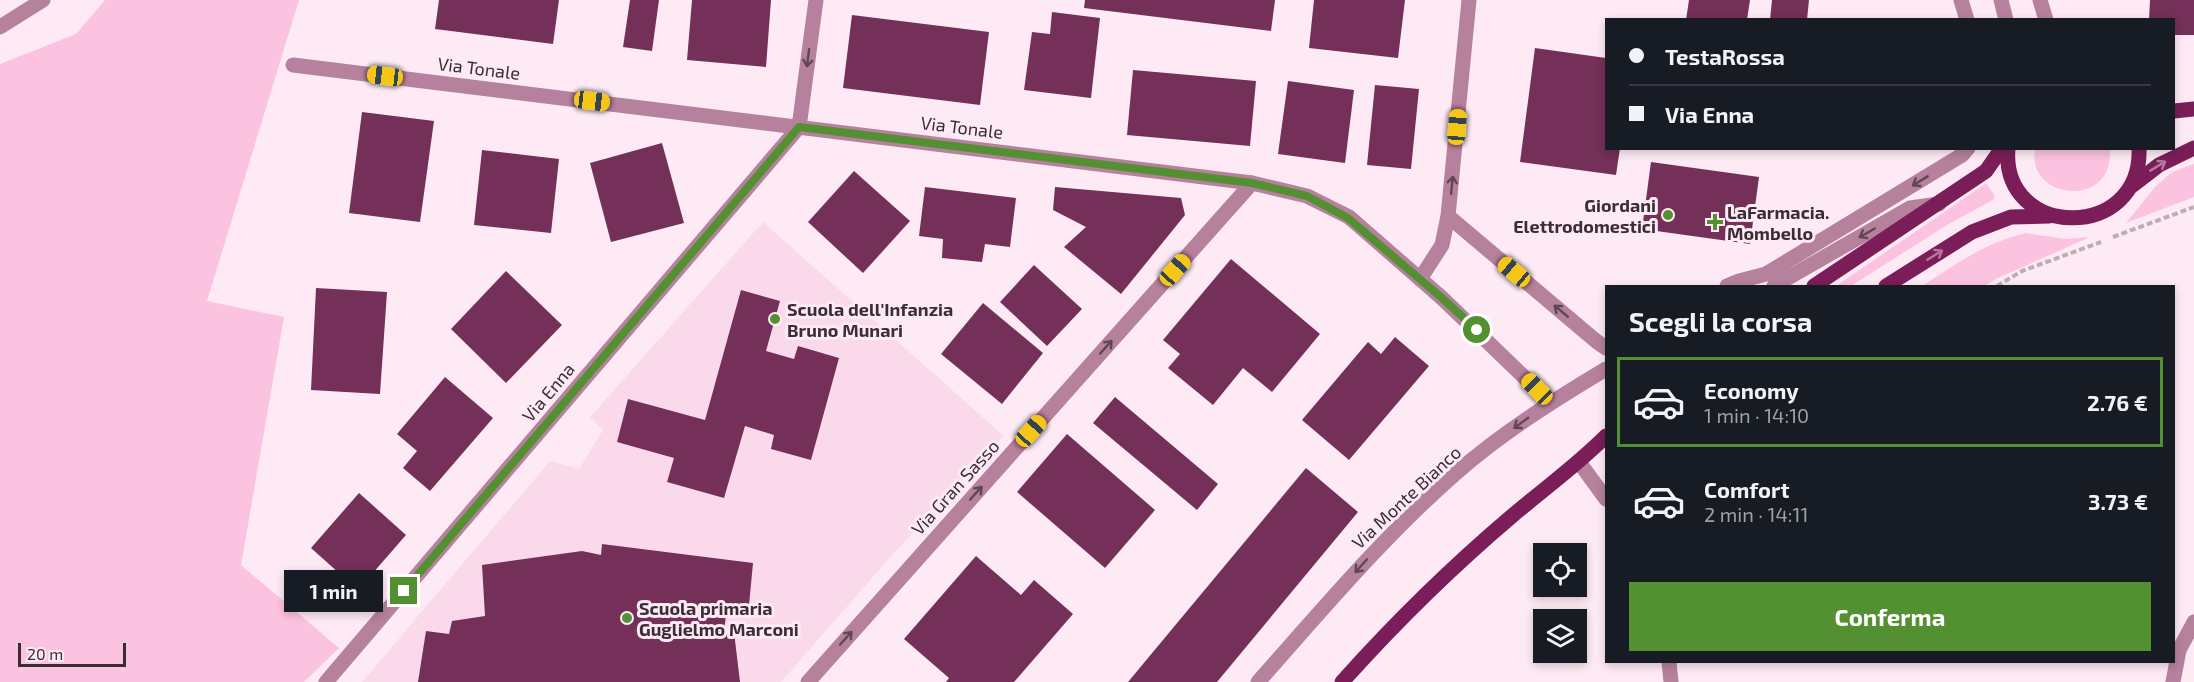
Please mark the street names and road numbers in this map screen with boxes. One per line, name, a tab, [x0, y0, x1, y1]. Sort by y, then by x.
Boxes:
street label: Via Tonale	[436, 52, 522, 84]
street label: Via Tonale	[919, 111, 1005, 143]
street label: Via Enna	[517, 358, 579, 426]
street label: Via Gran Sasso	[906, 435, 1004, 539]
street label: Via Monte Bianco	[1347, 441, 1465, 553]

